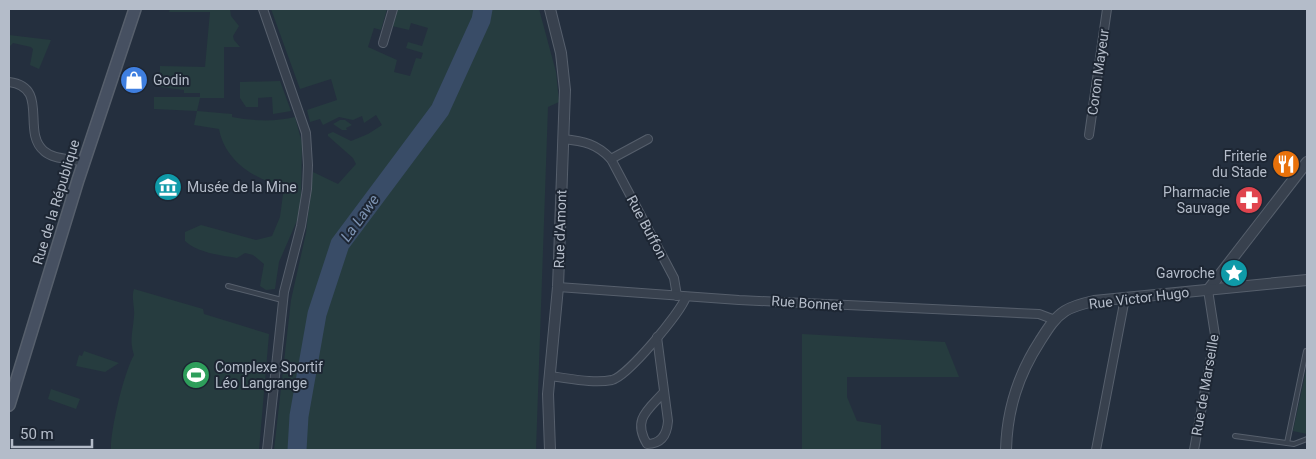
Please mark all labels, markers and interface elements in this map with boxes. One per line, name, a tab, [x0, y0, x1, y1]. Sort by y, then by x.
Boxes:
street label: Coron Mayeur	[1084, 28, 1112, 116]
shop icon: Godin	[119, 65, 149, 95]
place label: Godin	[153, 72, 190, 88]
street label: Rue de la République	[29, 138, 83, 266]
place label: Friterie du Stade	[1212, 148, 1267, 180]
restaurant icon: Friterie du Stade	[1271, 149, 1301, 179]
museum icon: Musée de la Mine	[153, 172, 183, 202]
place label: Musée de la Mine	[187, 179, 297, 195]
place label: Pharmacie Sauvage	[1163, 184, 1230, 216]
pharmacy icon: Pharmacie Sauvage	[1234, 185, 1264, 215]
street label: Rue d'Amont	[551, 189, 569, 268]
water label: La Lawe	[337, 191, 383, 245]
street label: Rue Buffon	[624, 193, 670, 261]
place icon: Gavroche	[1219, 258, 1249, 288]
place label: Gavroche	[1156, 265, 1215, 281]
street label: Rue Victor Hugo	[1088, 284, 1190, 312]
street label: Rue Bonnet	[771, 293, 844, 314]
street label: Rue de Marseille	[1188, 333, 1222, 437]
place label: Complexe Sportif Léo Langrange	[215, 359, 323, 391]
sports icon: Complexe Sportif Léo Langrange	[181, 360, 211, 390]
scale bar	[12, 416, 92, 448]
text: 50 m	[20, 425, 54, 443]

